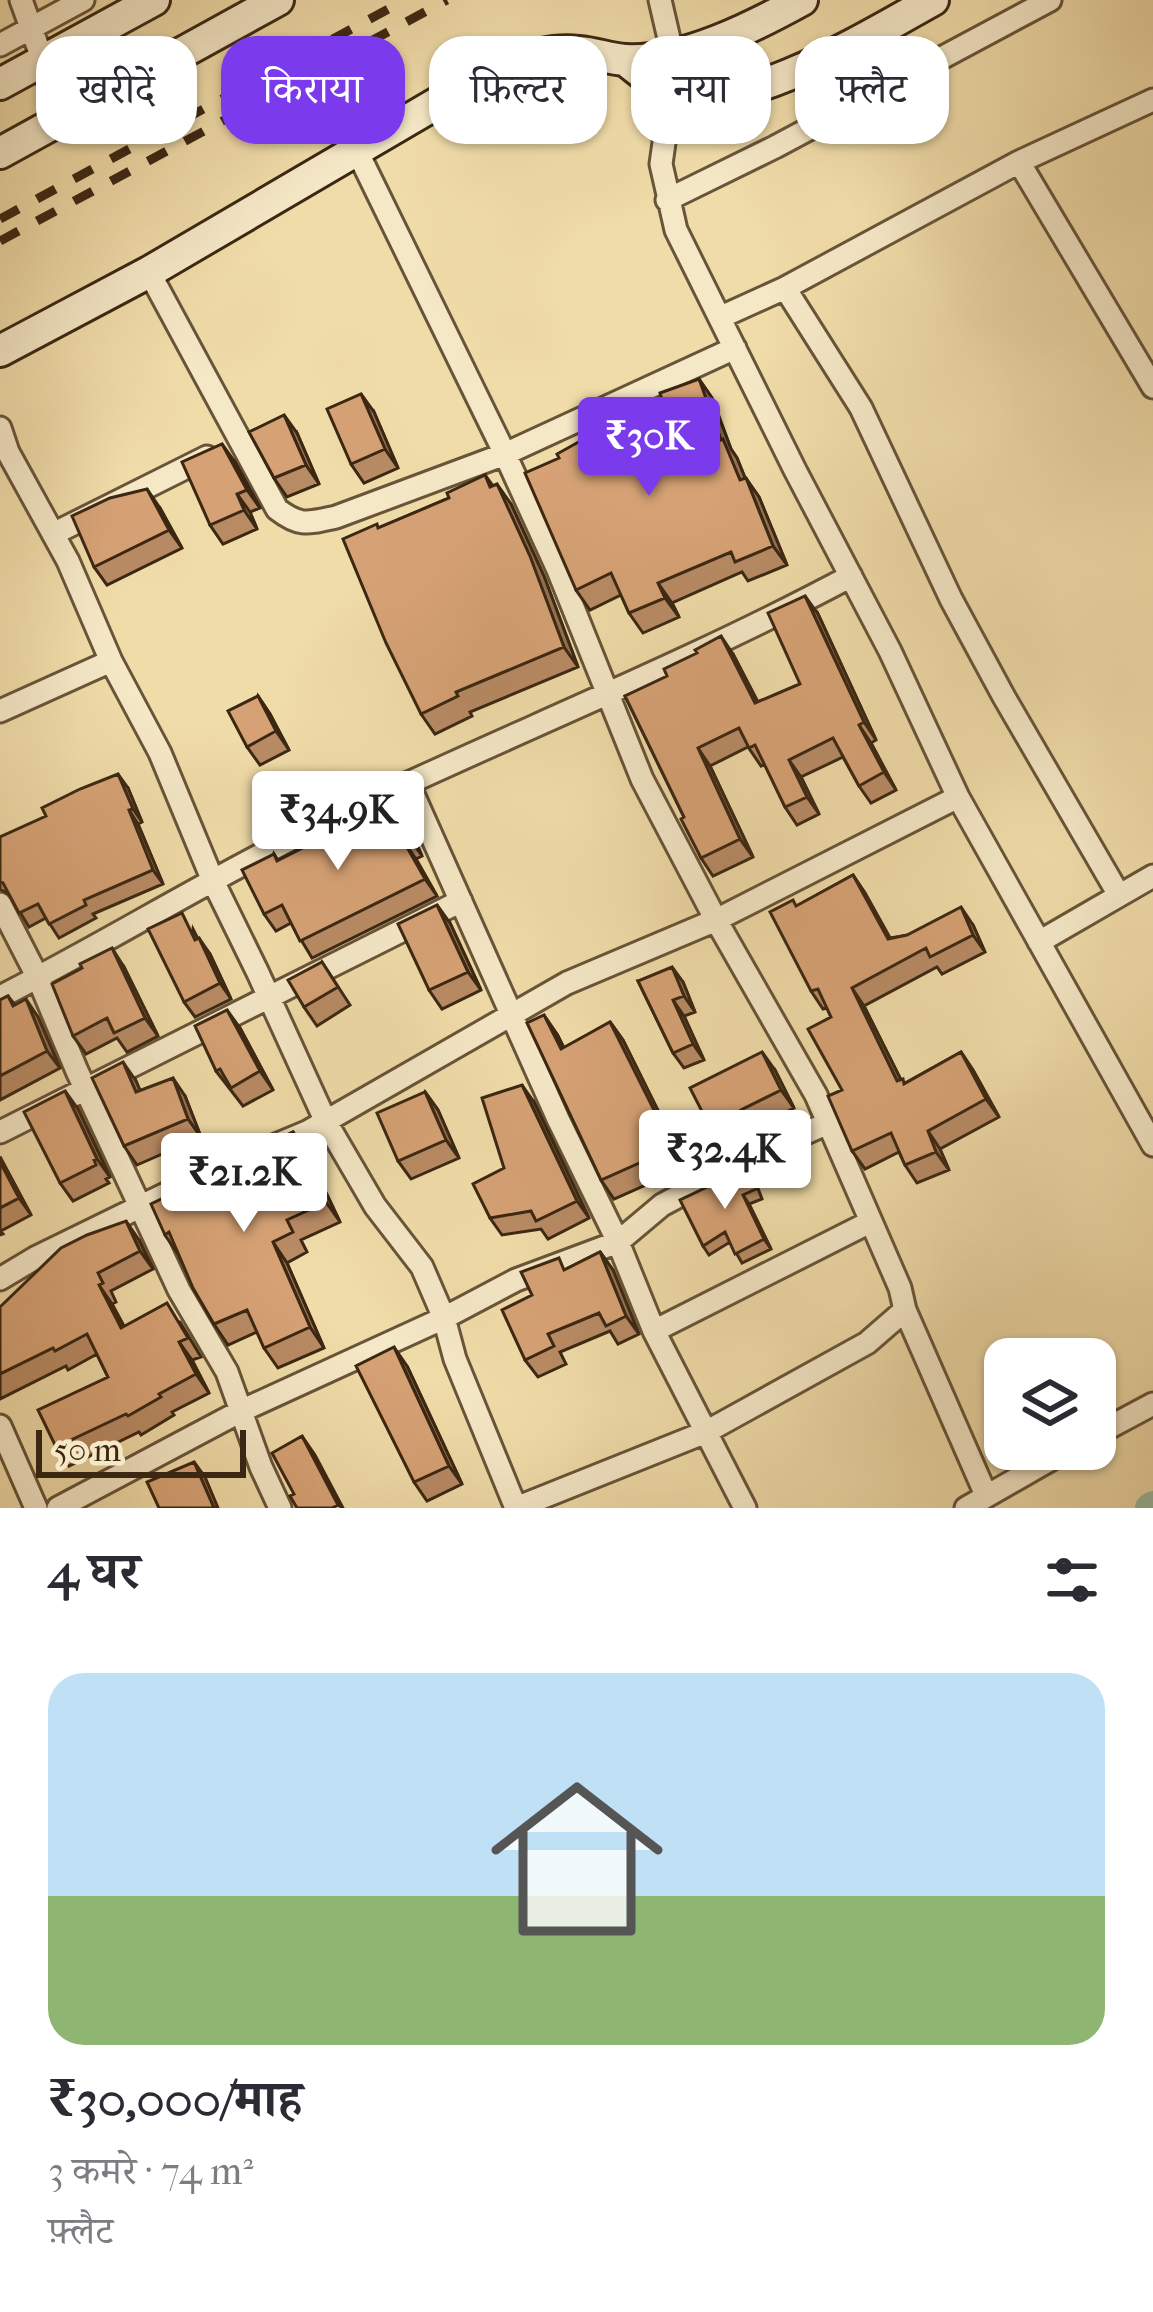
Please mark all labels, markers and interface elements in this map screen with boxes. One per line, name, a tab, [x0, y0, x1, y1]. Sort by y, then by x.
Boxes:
chip: खरीदें	[36, 36, 197, 144]
chip: किराया	[221, 36, 405, 144]
chip: फ़िल्टर	[429, 36, 607, 144]
chip: नया	[631, 36, 771, 144]
chip: फ़्लैट	[795, 36, 949, 144]
pin: ₹30K	[578, 397, 720, 499]
text: ₹30K	[605, 413, 693, 459]
pin: ₹34.9K	[240, 771, 436, 873]
text: ₹34.9K	[279, 787, 397, 833]
pin: ₹32.4K	[627, 1110, 823, 1212]
text: ₹32.4K	[666, 1126, 784, 1172]
pin: ₹21.2K	[146, 1133, 342, 1235]
text: ₹21.2K	[188, 1149, 300, 1195]
map controls	[984, 1338, 1116, 1470]
button: layers	[984, 1338, 1116, 1470]
scale bar	[36, 1424, 246, 1477]
text: 50 m	[54, 1431, 121, 1470]
text: 4 घर	[48, 1541, 140, 1601]
icon: filters	[1039, 1547, 1105, 1613]
icon: home	[469, 1751, 685, 1967]
text: ₹30,000/माह	[48, 2069, 302, 2129]
text: 3 कमरे · 74 m²	[48, 2148, 254, 2194]
text: फ़्लैट	[48, 2208, 113, 2254]

